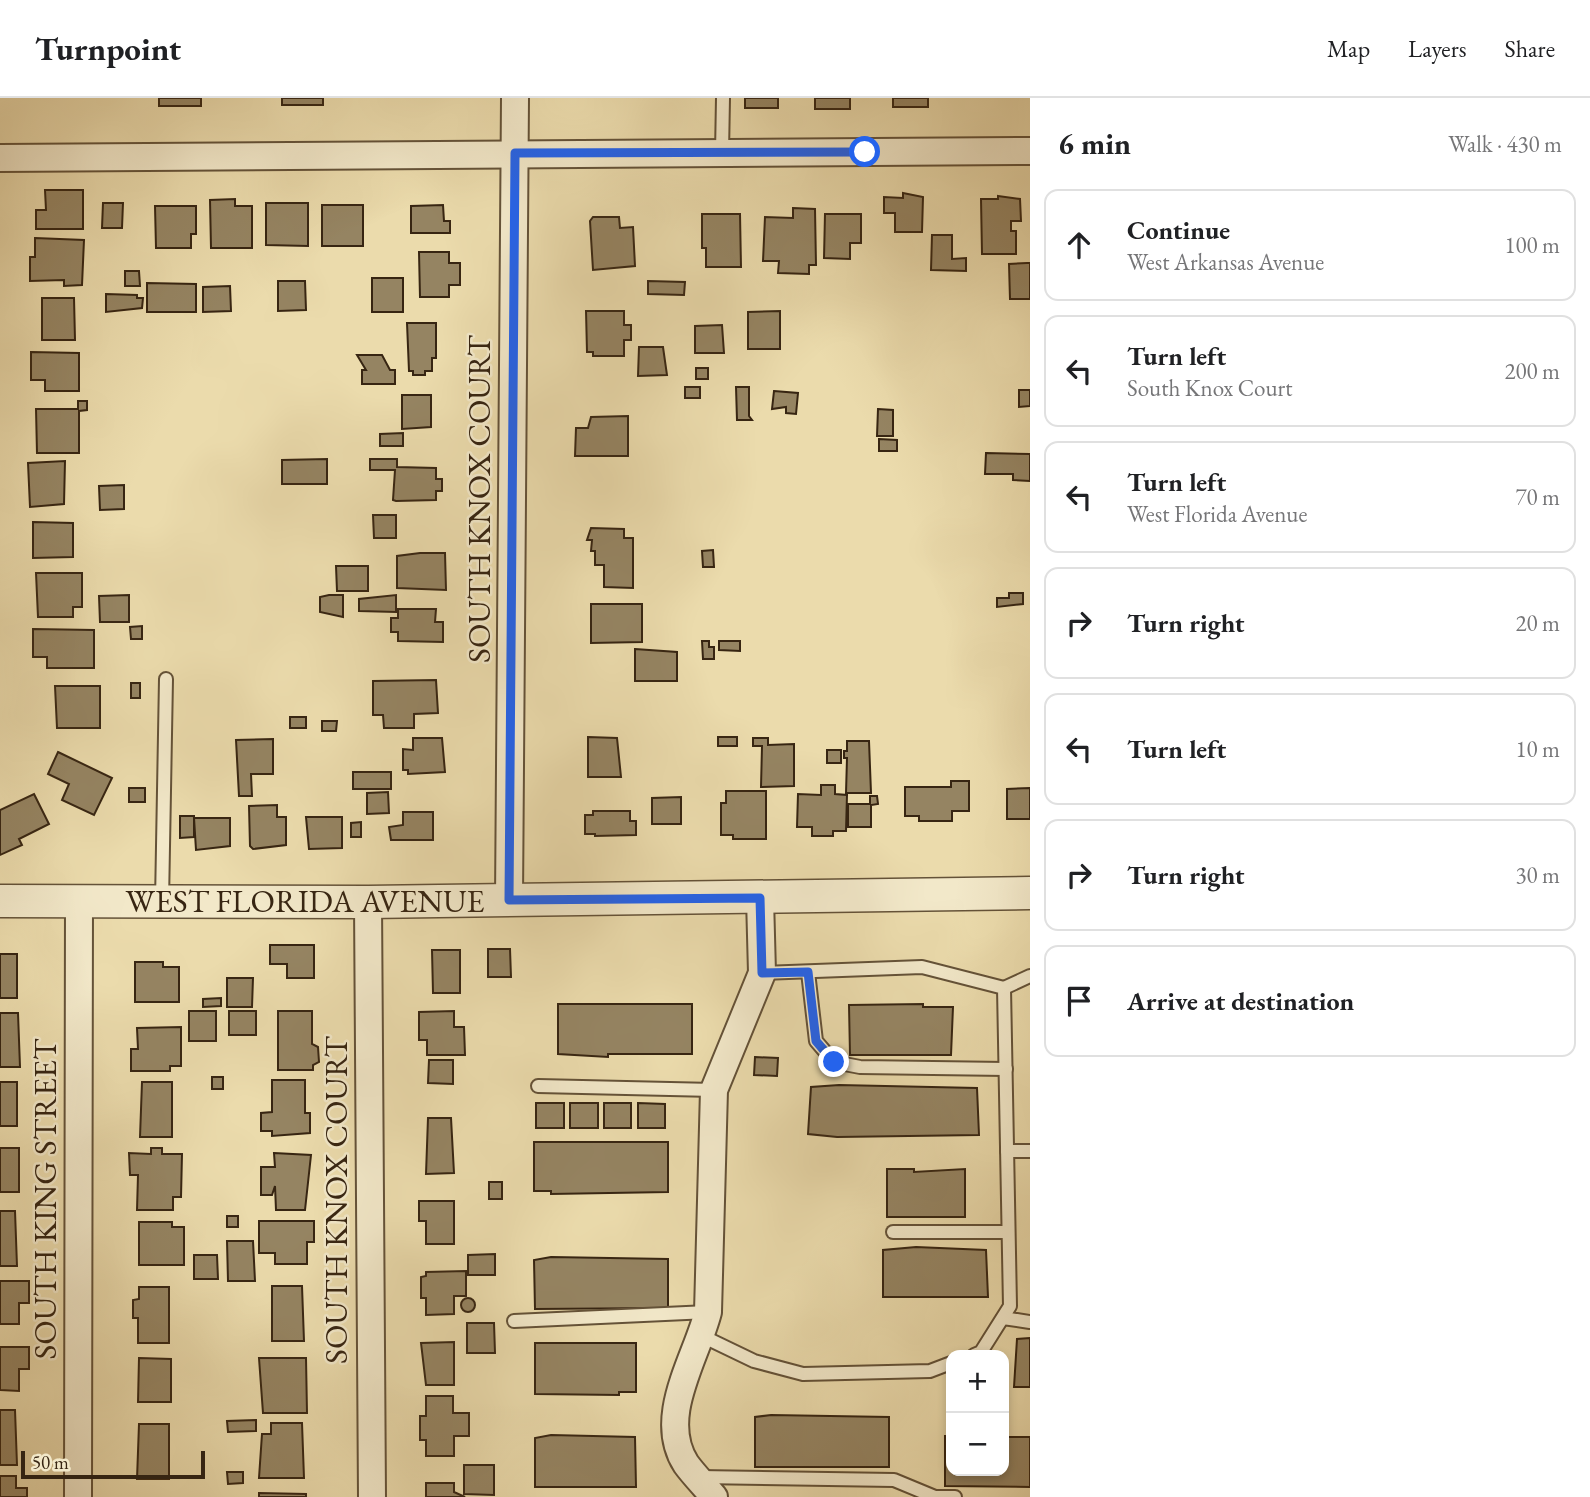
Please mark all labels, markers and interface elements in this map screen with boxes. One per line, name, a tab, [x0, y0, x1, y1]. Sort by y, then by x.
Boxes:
text: Turnpoint	[35, 27, 181, 70]
text: Map	[1327, 33, 1370, 64]
text: Layers	[1408, 33, 1467, 64]
text: Share	[1505, 33, 1555, 64]
text: 6 min	[1058, 124, 1131, 163]
text: Walk · 430 m	[1448, 129, 1562, 159]
route start	[849, 136, 880, 167]
text: Continue	[1127, 213, 1230, 247]
icon: ahead	[1060, 226, 1098, 264]
text: 100 m	[1504, 230, 1560, 260]
text: West Arkansas Avenue	[1127, 247, 1324, 277]
street label: SOUTH KNOX COURT	[458, 334, 500, 663]
text: Turn left	[1127, 339, 1226, 373]
icon: left	[1060, 352, 1098, 390]
text: 200 m	[1504, 356, 1560, 386]
text: South Knox Court	[1127, 373, 1293, 403]
text: Turn left	[1127, 465, 1226, 499]
icon: left	[1060, 478, 1098, 516]
text: 70 m	[1515, 482, 1560, 512]
text: West Florida Avenue	[1127, 499, 1307, 529]
icon: right	[1060, 604, 1098, 642]
text: Turn right	[1127, 606, 1245, 640]
text: 20 m	[1515, 608, 1560, 638]
icon: left	[1060, 730, 1098, 768]
text: Turn left	[1127, 732, 1226, 766]
text: 10 m	[1515, 734, 1560, 764]
icon: right	[1060, 856, 1098, 894]
text: Turn right	[1127, 858, 1245, 892]
text: 30 m	[1515, 860, 1560, 890]
street label: WEST FLORIDA AVENUE	[125, 880, 485, 922]
icon: arrive	[1060, 982, 1098, 1020]
text: Arrive at destination	[1127, 984, 1354, 1018]
street label: SOUTH KNOX COURT	[315, 1035, 357, 1364]
street label: SOUTH KING STREET	[24, 1038, 66, 1360]
route end	[818, 1046, 849, 1077]
map controls	[946, 1350, 1009, 1476]
button: +	[946, 1350, 1009, 1413]
button: −	[946, 1413, 1009, 1476]
scale bar	[21, 1448, 205, 1480]
text: 50 m	[32, 1450, 69, 1475]

